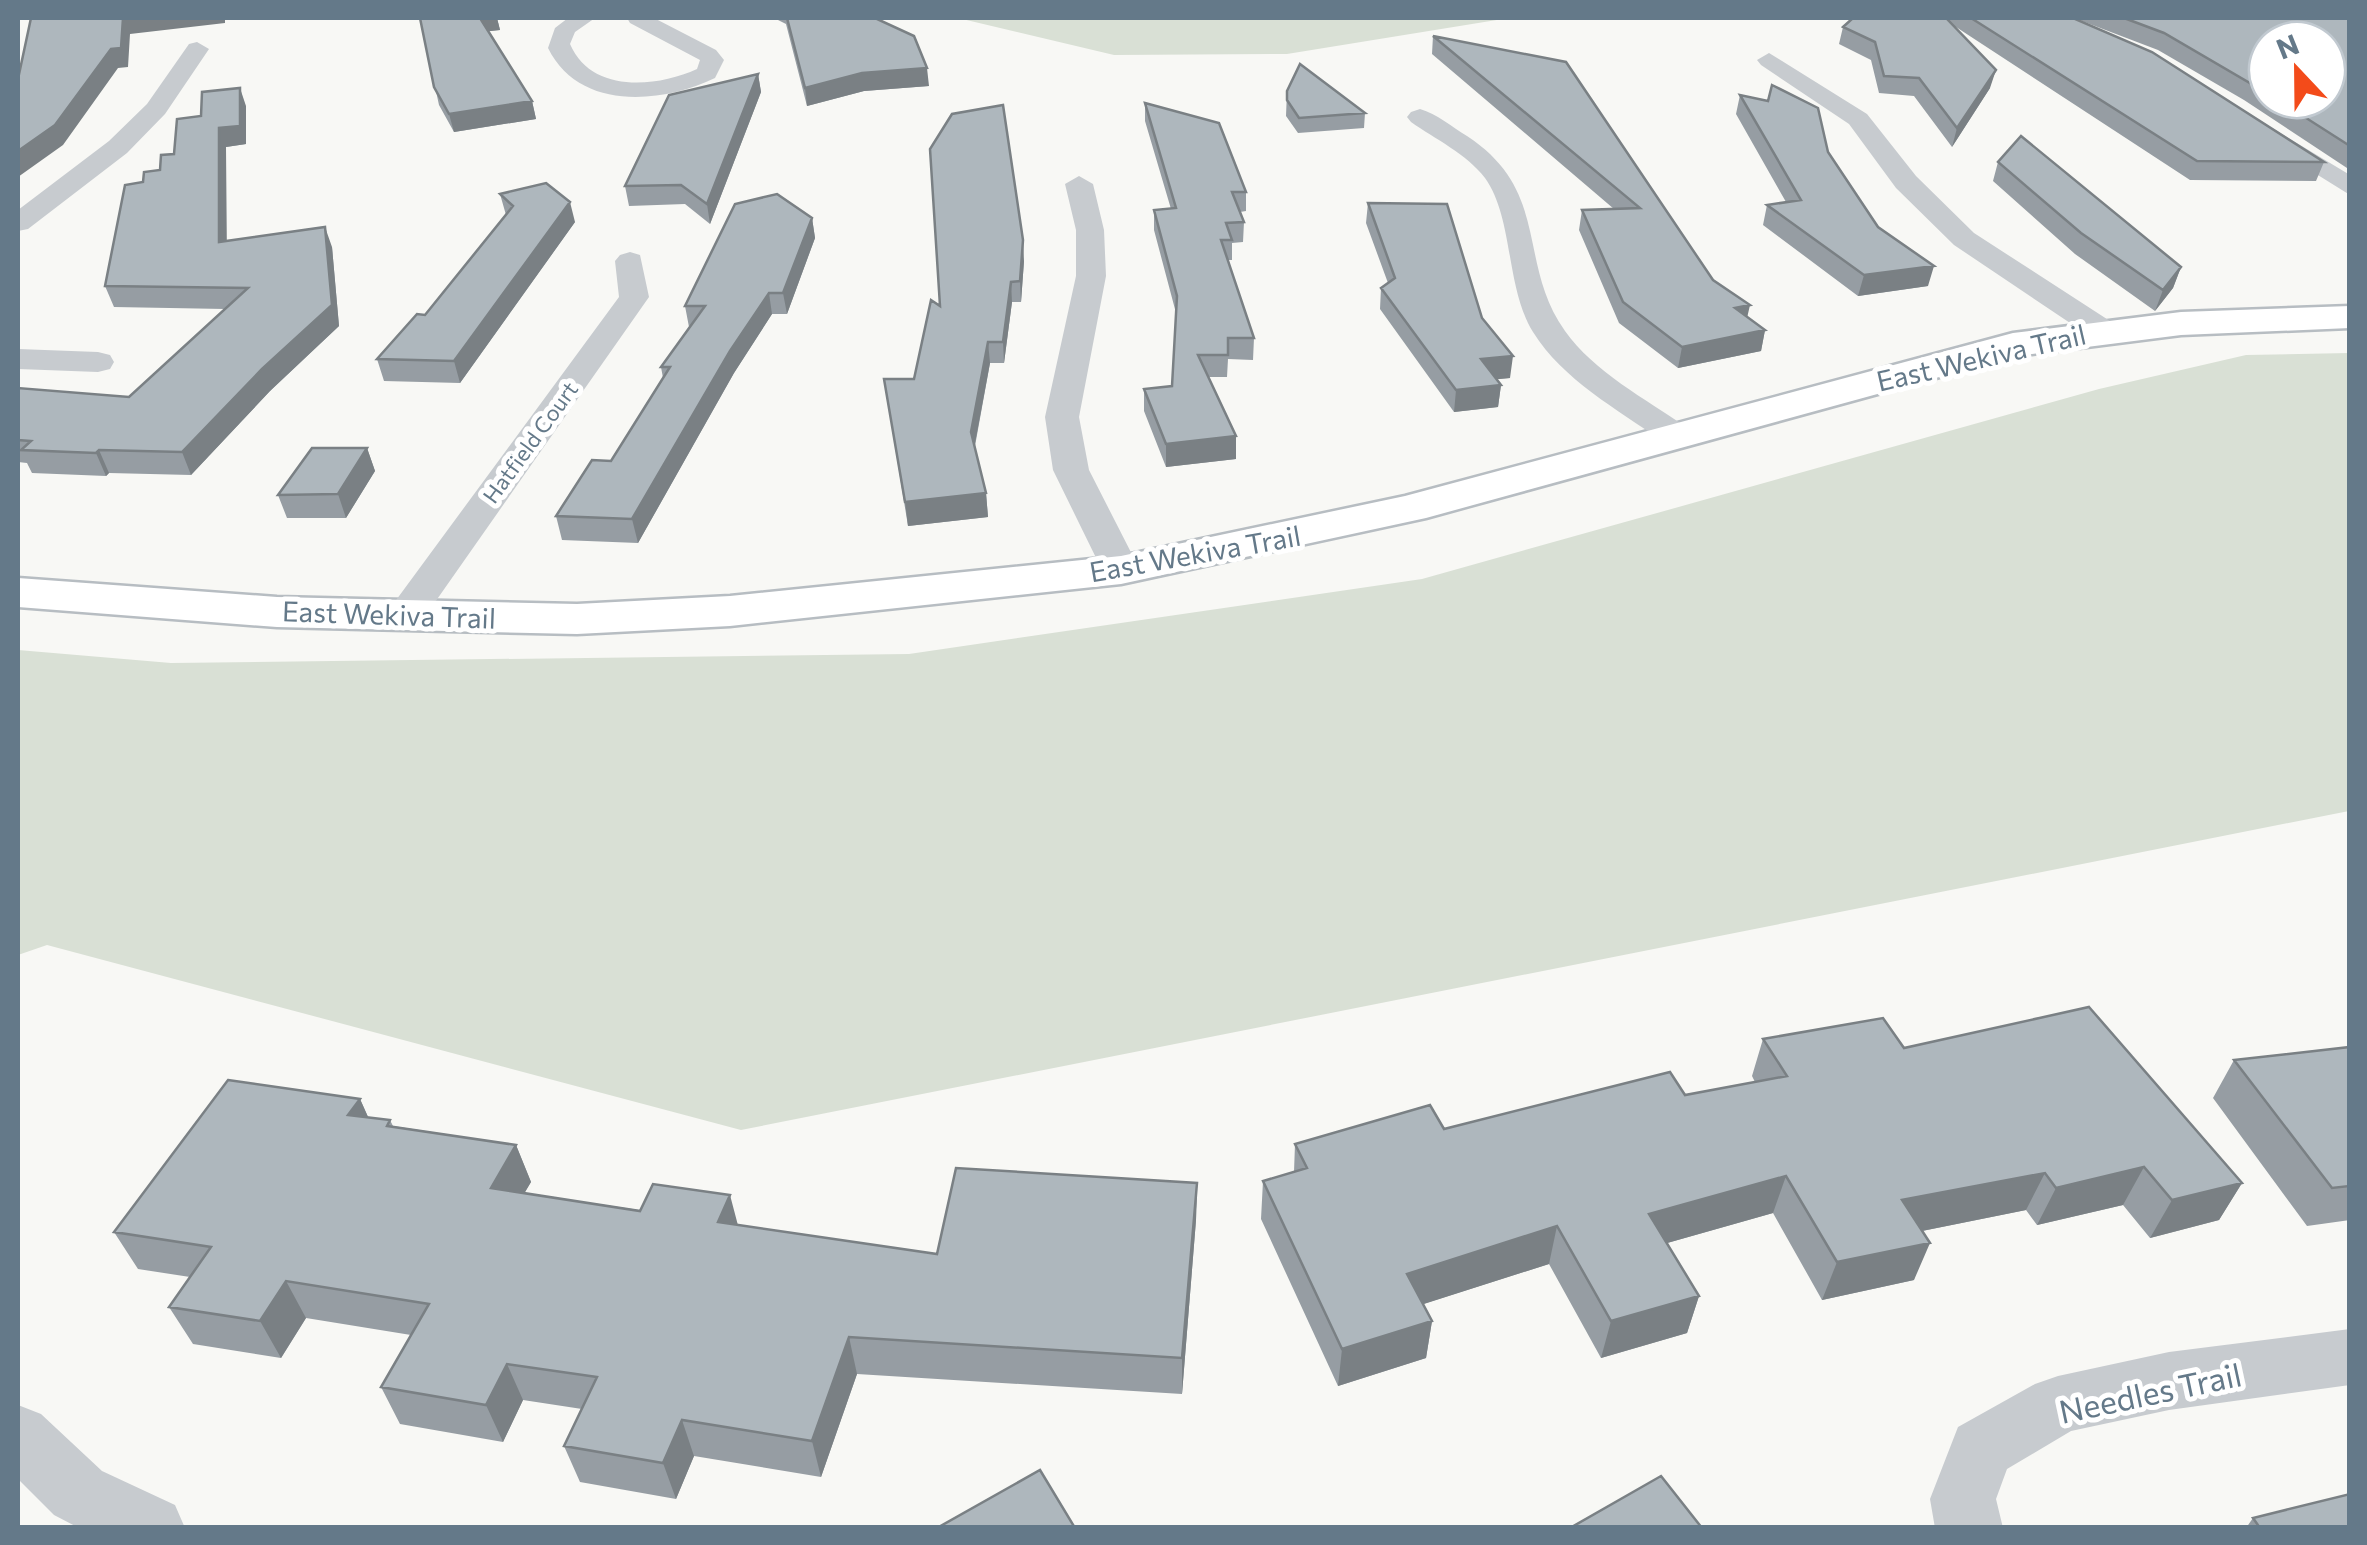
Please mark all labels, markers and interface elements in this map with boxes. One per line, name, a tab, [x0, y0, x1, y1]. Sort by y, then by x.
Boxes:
north arrow	[2247, 20, 2347, 120]
text: N	[2271, 26, 2303, 66]
street label: East Wekiva Trail	[1873, 316, 2089, 398]
street label: Hatfield Court	[477, 376, 583, 508]
street label: East Wekiva Trail	[1087, 518, 1303, 588]
street label: East Wekiva Trail	[281, 593, 497, 635]
street label: Needles Trail	[2055, 1353, 2245, 1431]

